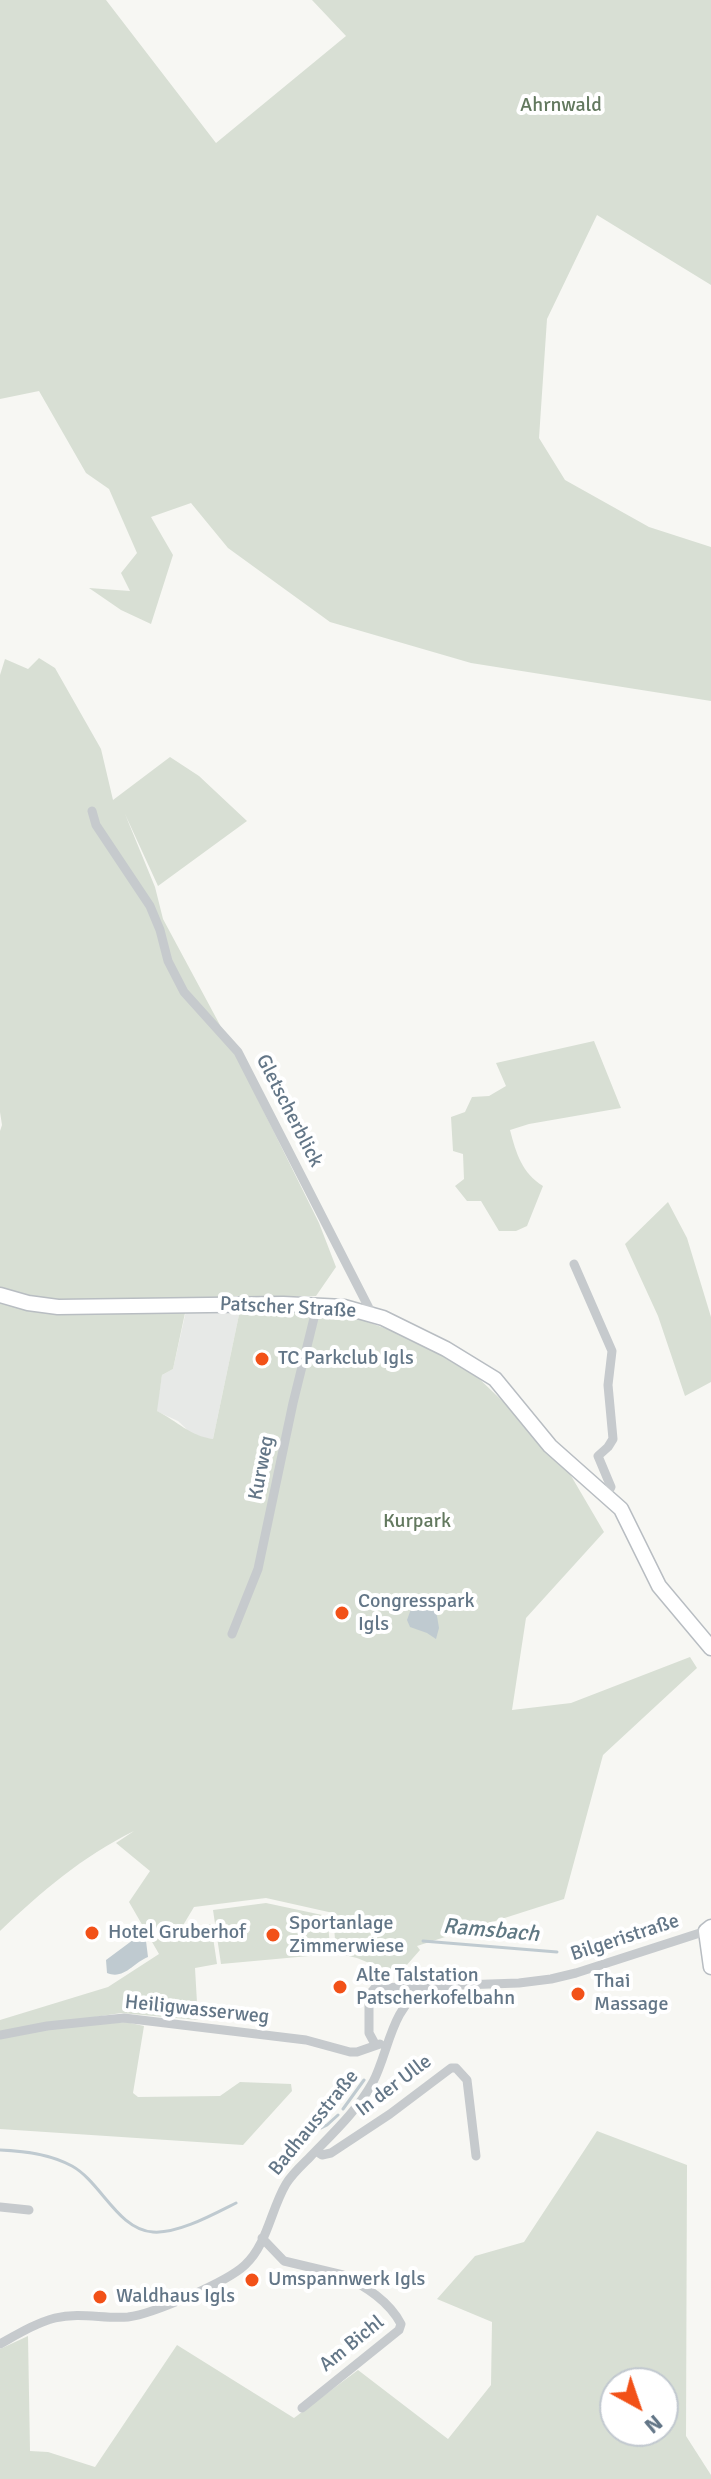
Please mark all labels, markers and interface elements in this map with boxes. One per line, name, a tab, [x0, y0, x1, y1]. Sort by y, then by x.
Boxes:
park label: Ahrnwald	[520, 94, 602, 118]
street label: Gletscherblick	[250, 1051, 328, 1171]
street label: Patscher Straße	[219, 1292, 357, 1324]
place label: TC Parkclub Igls	[278, 1347, 414, 1371]
marker: TC Parkclub Igls	[253, 1350, 271, 1368]
street label: Kurweg	[244, 1434, 280, 1502]
park label: Kurpark	[383, 1510, 451, 1534]
place label: Congresspark Igls	[358, 1590, 474, 1637]
marker: Congresspark Igls	[333, 1604, 351, 1622]
street label: Bilgeristraße	[568, 1909, 682, 1967]
place label: Sportanlage Zimmerwiese	[289, 1912, 404, 1959]
water label: Ramsbach	[442, 1914, 540, 1948]
place label: Hotel Gruberhof	[108, 1921, 246, 1945]
marker: Hotel Gruberhof	[83, 1924, 101, 1942]
marker: Sportanlage Zimmerwiese	[264, 1926, 282, 1944]
place label: Alte Talstation Patscherkofelbahn	[356, 1964, 515, 2011]
place label: Thai Massage	[594, 1970, 668, 2017]
marker: Alte Talstation Patscherkofelbahn	[331, 1978, 349, 1996]
marker: Thai Massage	[569, 1985, 587, 2003]
street label: Heiligwasserweg	[124, 1990, 270, 2030]
street label: In der Ulle	[352, 2050, 436, 2122]
street label: Badhausstraße	[264, 2065, 364, 2181]
place label: Umspannwerk Igls	[268, 2268, 425, 2292]
marker: Umspannwerk Igls	[243, 2271, 261, 2289]
place label: Waldhaus Igls	[116, 2285, 235, 2309]
marker: Waldhaus Igls	[91, 2288, 109, 2306]
street label: Am Bichl	[315, 2311, 389, 2377]
north arrow	[599, 2367, 679, 2447]
text: N	[639, 2409, 668, 2439]

